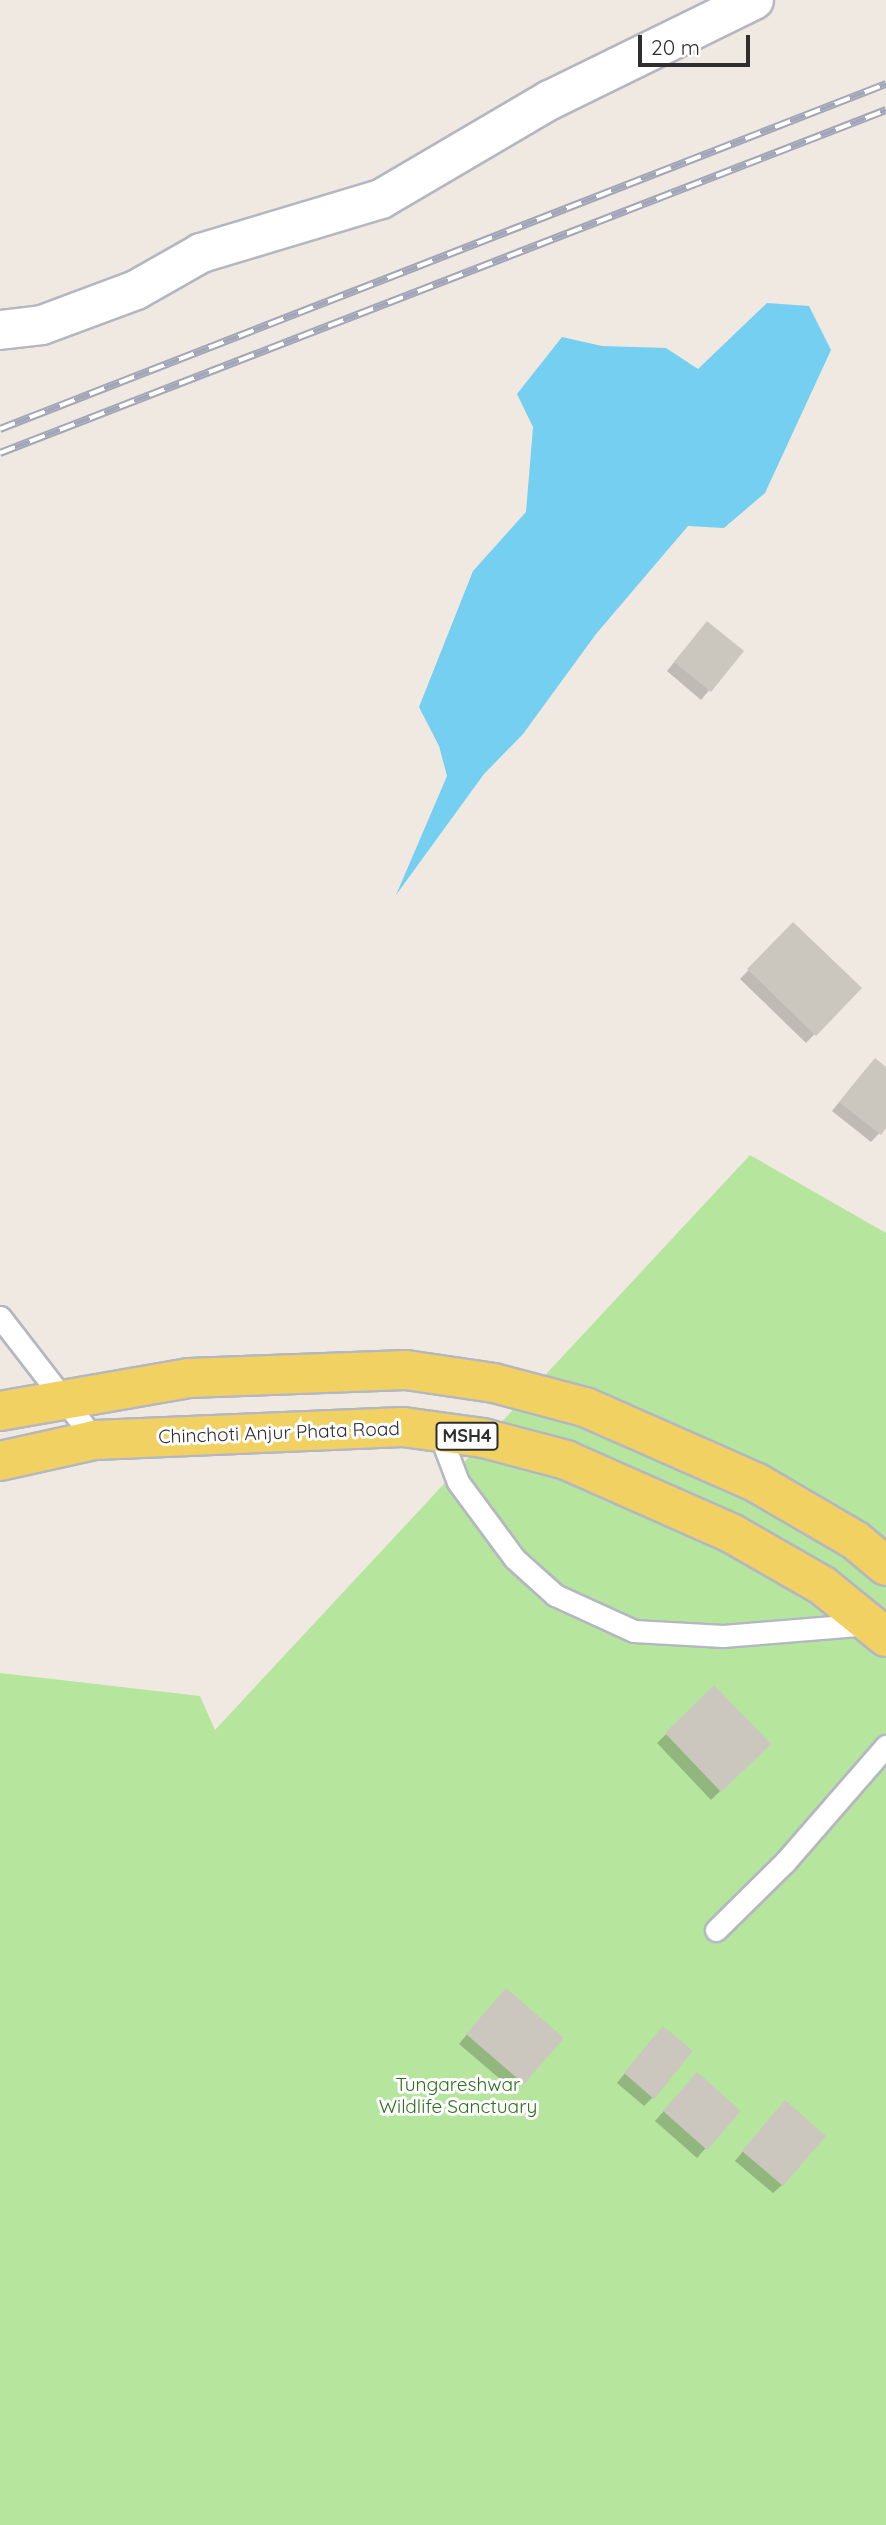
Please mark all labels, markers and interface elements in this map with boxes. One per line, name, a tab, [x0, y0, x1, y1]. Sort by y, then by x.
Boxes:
scale bar	[641, 21, 753, 65]
text: 20 m	[651, 34, 700, 60]
street label: Chinchoti Anjur Phata Road	[158, 1417, 400, 1449]
road number: MSH4	[434, 1422, 500, 1450]
park label: Tungareshwar Wildlife Sanctuary	[379, 2074, 537, 2118]

